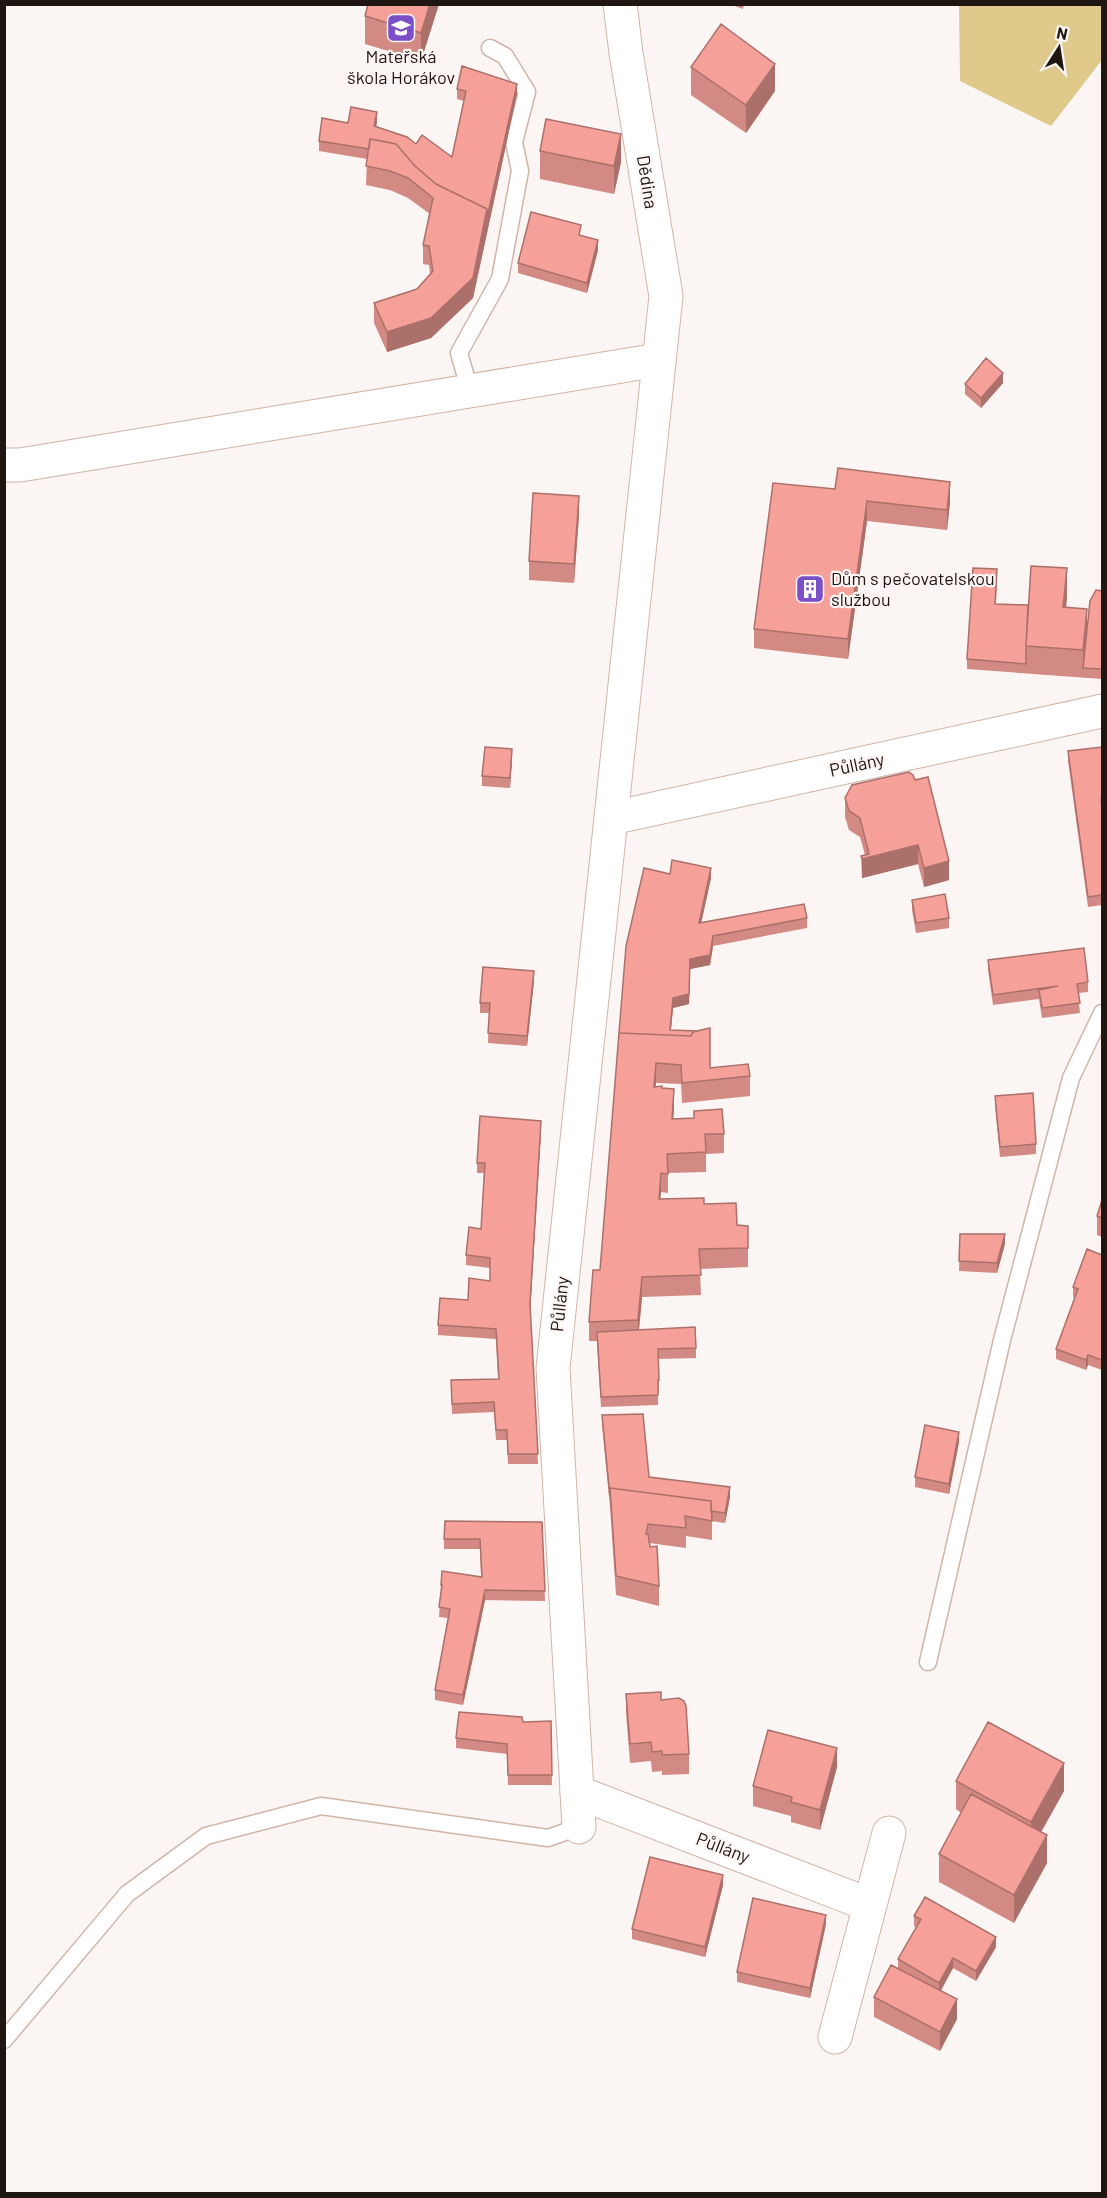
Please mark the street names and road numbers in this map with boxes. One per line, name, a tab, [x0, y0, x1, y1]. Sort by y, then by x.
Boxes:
street label: Dědina	[633, 153, 663, 210]
street label: Půllány	[827, 747, 886, 781]
street label: Půllány	[545, 1275, 573, 1333]
street label: Půllány	[693, 1827, 753, 1867]

